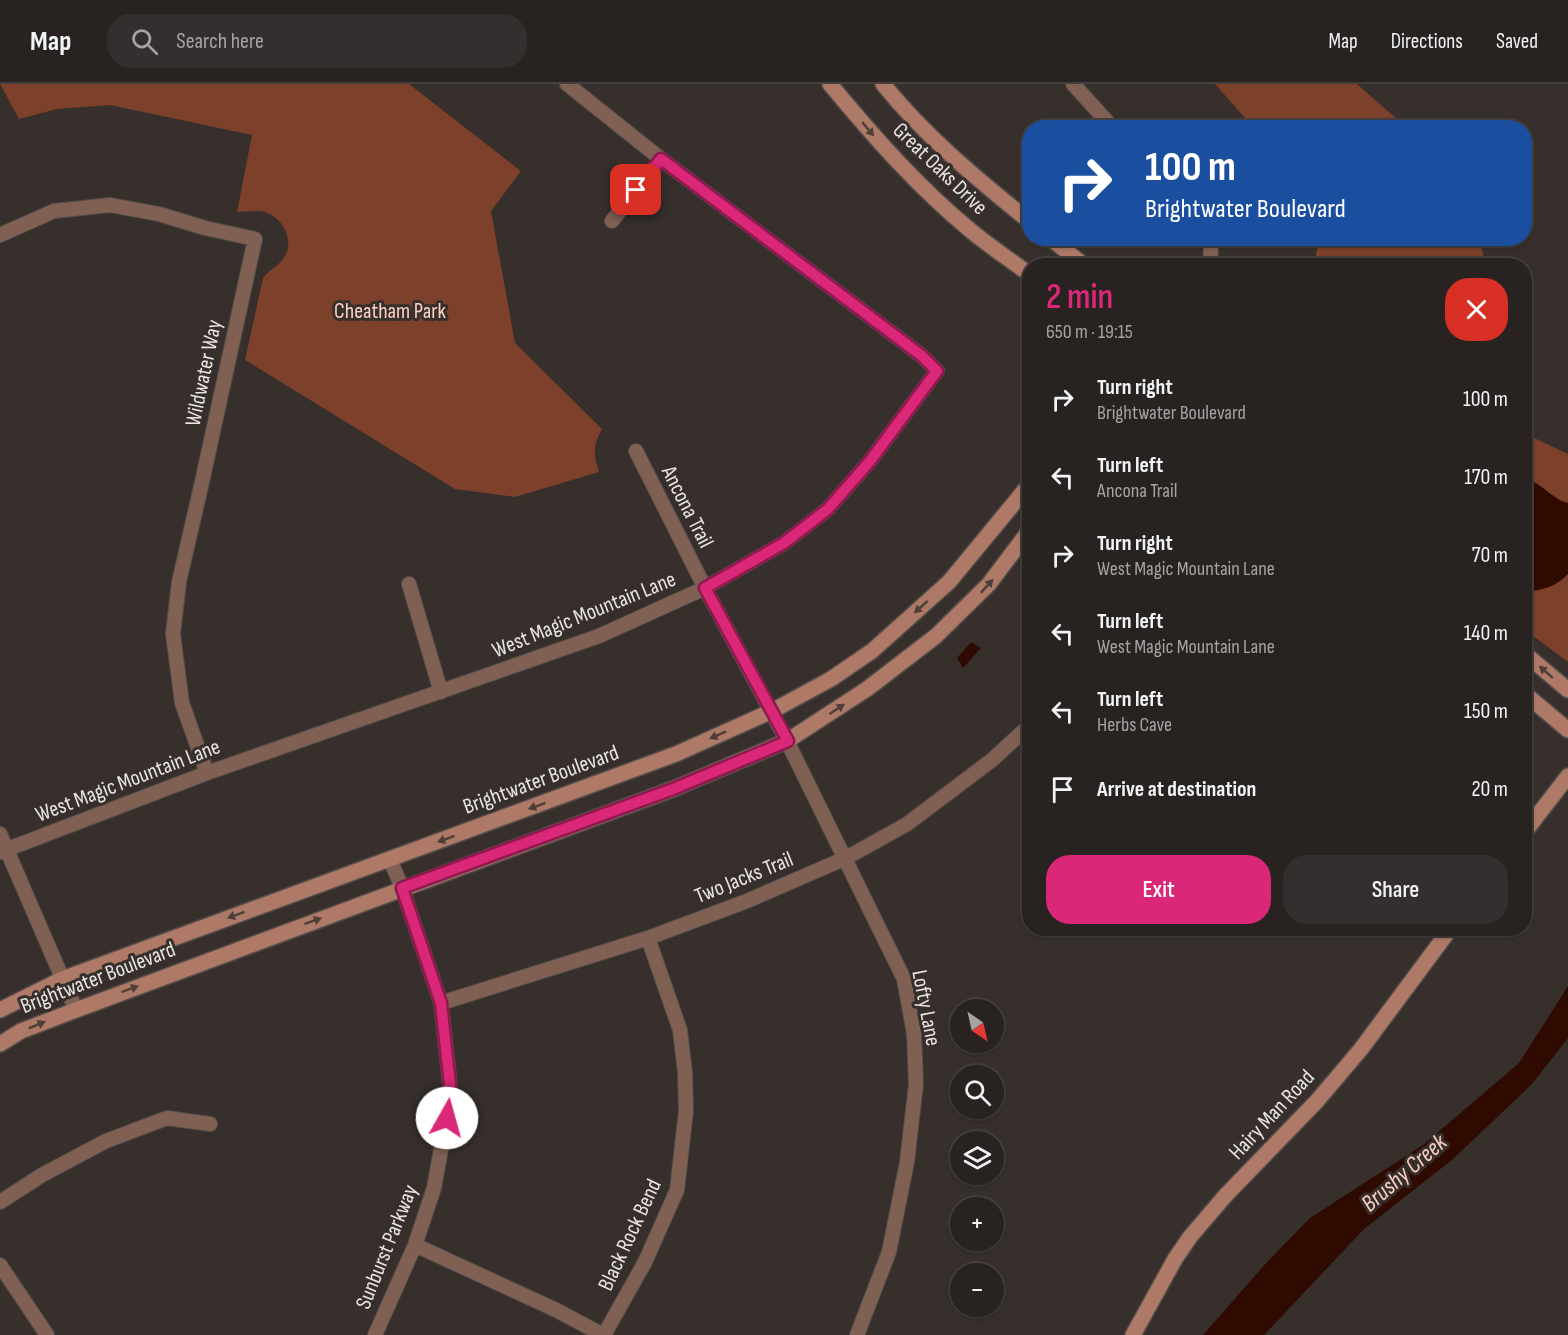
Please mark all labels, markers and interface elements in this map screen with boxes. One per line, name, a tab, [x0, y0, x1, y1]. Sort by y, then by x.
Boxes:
search box	[107, 14, 527, 68]
text: Map	[30, 25, 71, 58]
icon: search	[128, 25, 161, 58]
text: Search here	[176, 28, 264, 55]
text: Map	[1328, 29, 1358, 54]
text: Directions	[1391, 29, 1463, 54]
text: Saved	[1496, 29, 1538, 54]
street label: Great Oaks Drive	[887, 117, 993, 221]
one-way arrow	[861, 121, 874, 137]
text: 100 m	[1145, 142, 1236, 193]
icon: right	[1046, 144, 1124, 222]
pin	[610, 164, 661, 215]
icon: arrive	[619, 173, 652, 206]
text: Brightwater Boulevard	[1145, 193, 1346, 225]
text: 2 min	[1046, 276, 1113, 319]
button: close	[1445, 278, 1508, 341]
park label: Cheatham Park	[334, 298, 446, 325]
street label: Wildwater Way	[180, 317, 229, 429]
text: 650 m · 19:15	[1046, 320, 1133, 344]
text: Turn right	[1097, 374, 1173, 401]
icon: right	[1046, 383, 1079, 416]
text: 100 m	[1463, 386, 1508, 413]
text: Brightwater Boulevard	[1097, 401, 1246, 425]
text: Turn left	[1097, 452, 1163, 479]
street label: Ancona Trail	[654, 461, 719, 553]
icon: left	[1046, 461, 1079, 494]
text: 170 m	[1464, 464, 1508, 491]
text: Ancona Trail	[1097, 479, 1177, 503]
text: Turn right	[1097, 530, 1173, 557]
icon: right	[1046, 539, 1079, 572]
text: 70 m	[1472, 542, 1508, 569]
text: West Magic Mountain Lane	[1097, 557, 1275, 581]
street label: West Magic Mountain Lane	[488, 566, 680, 664]
one-way arrow	[979, 579, 993, 593]
one-way arrow	[914, 600, 929, 613]
text: Turn left	[1097, 608, 1163, 635]
icon: left	[1046, 617, 1079, 650]
text: 140 m	[1464, 620, 1508, 647]
text: West Magic Mountain Lane	[1097, 635, 1275, 659]
one-way arrow	[1538, 665, 1554, 678]
text: Turn left	[1097, 686, 1163, 713]
icon: left	[1046, 695, 1079, 728]
text: 150 m	[1464, 698, 1508, 725]
one-way arrow	[828, 704, 845, 715]
text: Herbs Cave	[1097, 713, 1172, 737]
one-way arrow	[710, 730, 727, 739]
street label: West Magic Mountain Lane	[32, 733, 224, 829]
street label: Brightwater Boulevard	[459, 739, 623, 821]
icon: arrive	[1046, 773, 1079, 806]
text: Arrive at destination	[1097, 776, 1256, 803]
text: 20 m	[1472, 776, 1508, 803]
one-way arrow	[528, 801, 546, 811]
one-way arrow	[437, 834, 455, 844]
street label: Two Jacks Trail	[691, 846, 797, 910]
button: Exit	[1046, 855, 1271, 924]
button: Share	[1283, 855, 1508, 924]
one-way arrow	[227, 911, 245, 921]
one-way arrow	[304, 916, 322, 925]
street label: Brightwater Boulevard	[17, 936, 179, 1020]
street label: Lofty Lane	[905, 968, 947, 1048]
one-way arrow	[122, 984, 140, 994]
north arrow	[950, 999, 1004, 1053]
map controls	[950, 999, 1004, 1317]
one-way arrow	[28, 1020, 46, 1029]
street label: Hairy Man Road	[1223, 1064, 1321, 1166]
button: search	[950, 1065, 1004, 1119]
position arrow	[415, 1086, 479, 1150]
water label: Brushy Creek	[1355, 1127, 1453, 1218]
button: layers	[950, 1131, 1004, 1185]
street label: Black Rock Bend	[592, 1175, 668, 1295]
street label: Sunburst Parkway	[350, 1180, 424, 1313]
button: +	[950, 1197, 1004, 1251]
button: −	[950, 1263, 1004, 1317]

